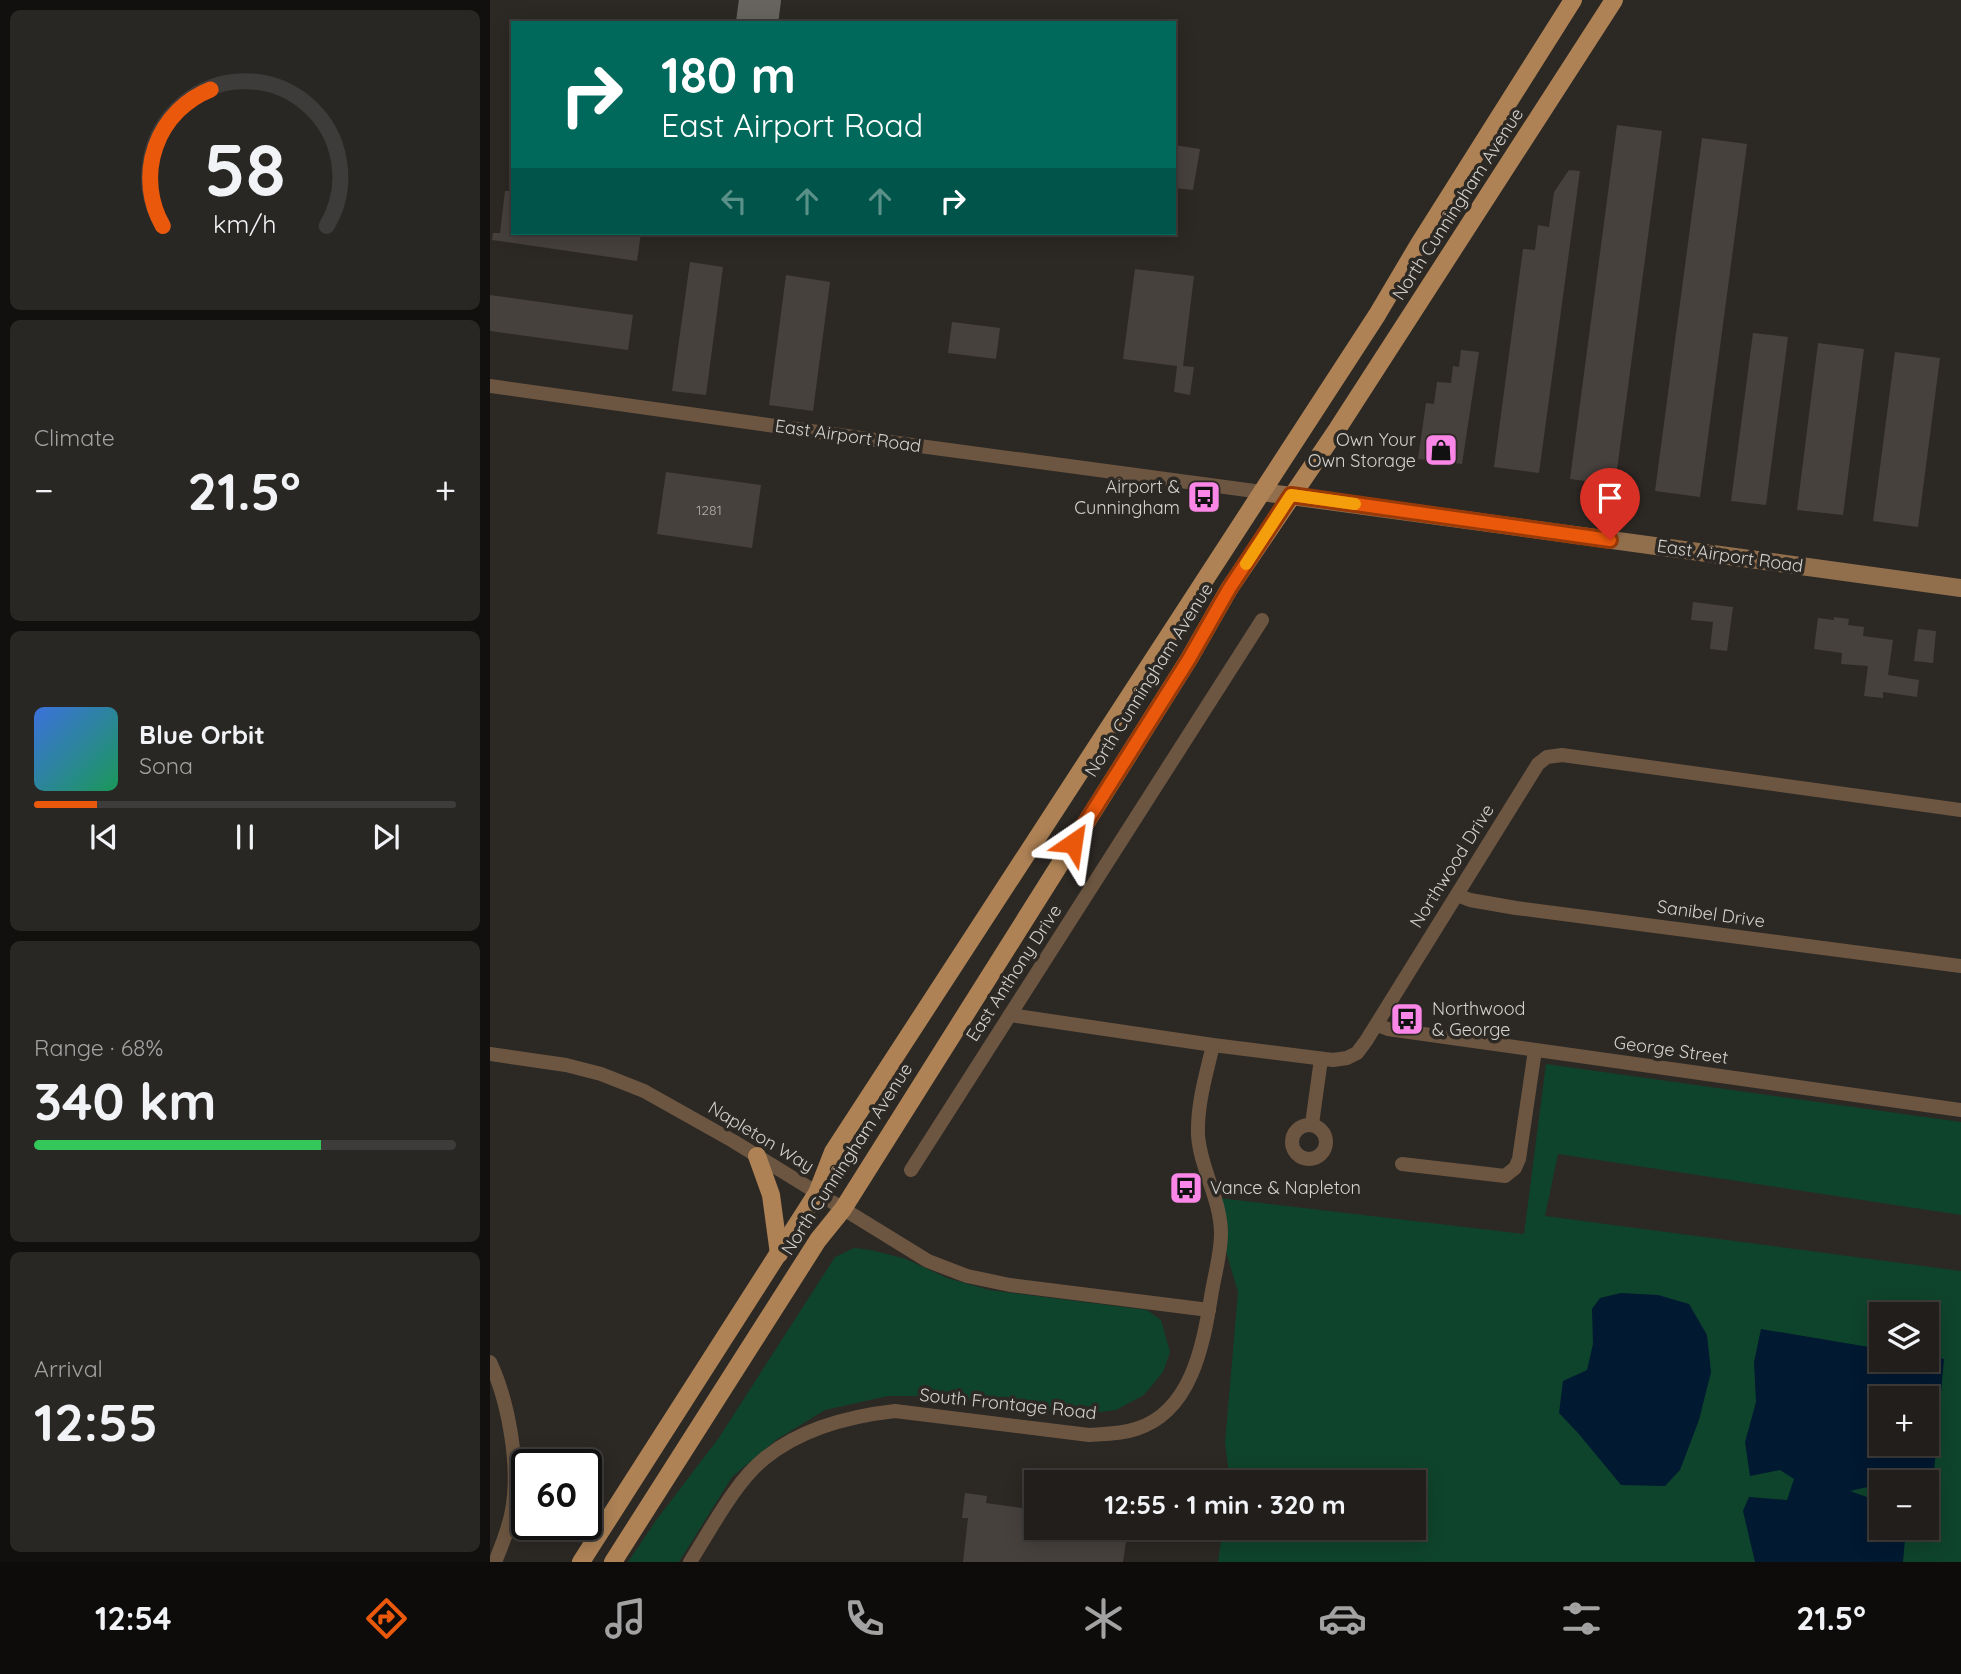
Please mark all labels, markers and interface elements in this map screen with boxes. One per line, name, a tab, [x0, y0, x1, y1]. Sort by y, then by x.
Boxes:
text: 180 m	[661, 44, 796, 105]
icon: right	[546, 49, 637, 140]
street label: North Cunningham Avenue	[1387, 103, 1528, 304]
text: East Airport Road	[661, 105, 923, 145]
text: 58	[204, 124, 286, 215]
icon: left	[715, 182, 753, 220]
icon: ahead	[788, 182, 826, 220]
icon: ahead	[861, 182, 899, 220]
icon: right	[934, 182, 972, 220]
text: km/h	[213, 208, 277, 239]
street label: East Airport Road	[773, 414, 923, 457]
text: Climate	[34, 423, 115, 452]
place label: Own Your Own Storage	[1308, 428, 1416, 472]
shop icon: Own Your Own Storage	[1422, 431, 1460, 469]
text: 21.5°	[188, 458, 301, 523]
text: −	[34, 466, 54, 514]
text: +	[435, 466, 456, 514]
pin	[1580, 468, 1640, 540]
place label: Airport & Cunningham	[1074, 475, 1180, 519]
bus stop icon: Airport & Cunningham	[1185, 478, 1223, 516]
icon: arrive	[1591, 479, 1629, 517]
house number: 1281	[696, 501, 722, 519]
street label: East Airport Road	[1655, 534, 1805, 577]
street label: North Cunningham Avenue	[1079, 578, 1218, 781]
text: Blue Orbit	[139, 718, 265, 751]
text: Sona	[139, 751, 193, 780]
street label: Northwood Drive	[1404, 800, 1499, 932]
position arrow	[1036, 806, 1110, 880]
icon: previous	[85, 818, 123, 856]
icon: pause	[226, 818, 264, 856]
icon: next	[367, 818, 405, 856]
street label: Sanibel Drive	[1656, 895, 1767, 932]
street label: East Anthony Drive	[961, 900, 1066, 1046]
place label: Northwood & George	[1432, 997, 1525, 1041]
bus stop icon: Northwood & George	[1388, 1000, 1426, 1038]
street label: George Street	[1612, 1030, 1730, 1069]
text: Range · 68%	[34, 1033, 163, 1062]
street label: North Cunningham Avenue	[776, 1058, 917, 1259]
text: 340 km	[34, 1068, 217, 1133]
street label: Napleton Way	[704, 1096, 818, 1177]
bus stop icon: Vance & Napleton	[1167, 1169, 1205, 1207]
place label: Vance & Napleton	[1210, 1176, 1361, 1199]
map controls	[1869, 1302, 1939, 1540]
button: layers	[1869, 1302, 1939, 1372]
text: Arrival	[34, 1354, 103, 1383]
street label: South Frontage Road	[918, 1383, 1098, 1424]
button: +	[1869, 1386, 1939, 1456]
text: 12:55	[34, 1389, 158, 1454]
speed limit sign: 60	[511, 1449, 602, 1540]
button: −	[1869, 1470, 1939, 1540]
text: 12:55 · 1 min · 320 m	[1104, 1488, 1346, 1521]
icon: directions	[362, 1594, 411, 1643]
icon: music	[601, 1594, 650, 1643]
icon: phone	[840, 1594, 889, 1643]
icon: climate	[1079, 1594, 1128, 1643]
icon: car	[1318, 1594, 1367, 1643]
icon: filters	[1557, 1594, 1606, 1643]
text: 12:54	[95, 1598, 172, 1638]
text: 21.5°	[1796, 1598, 1866, 1638]

